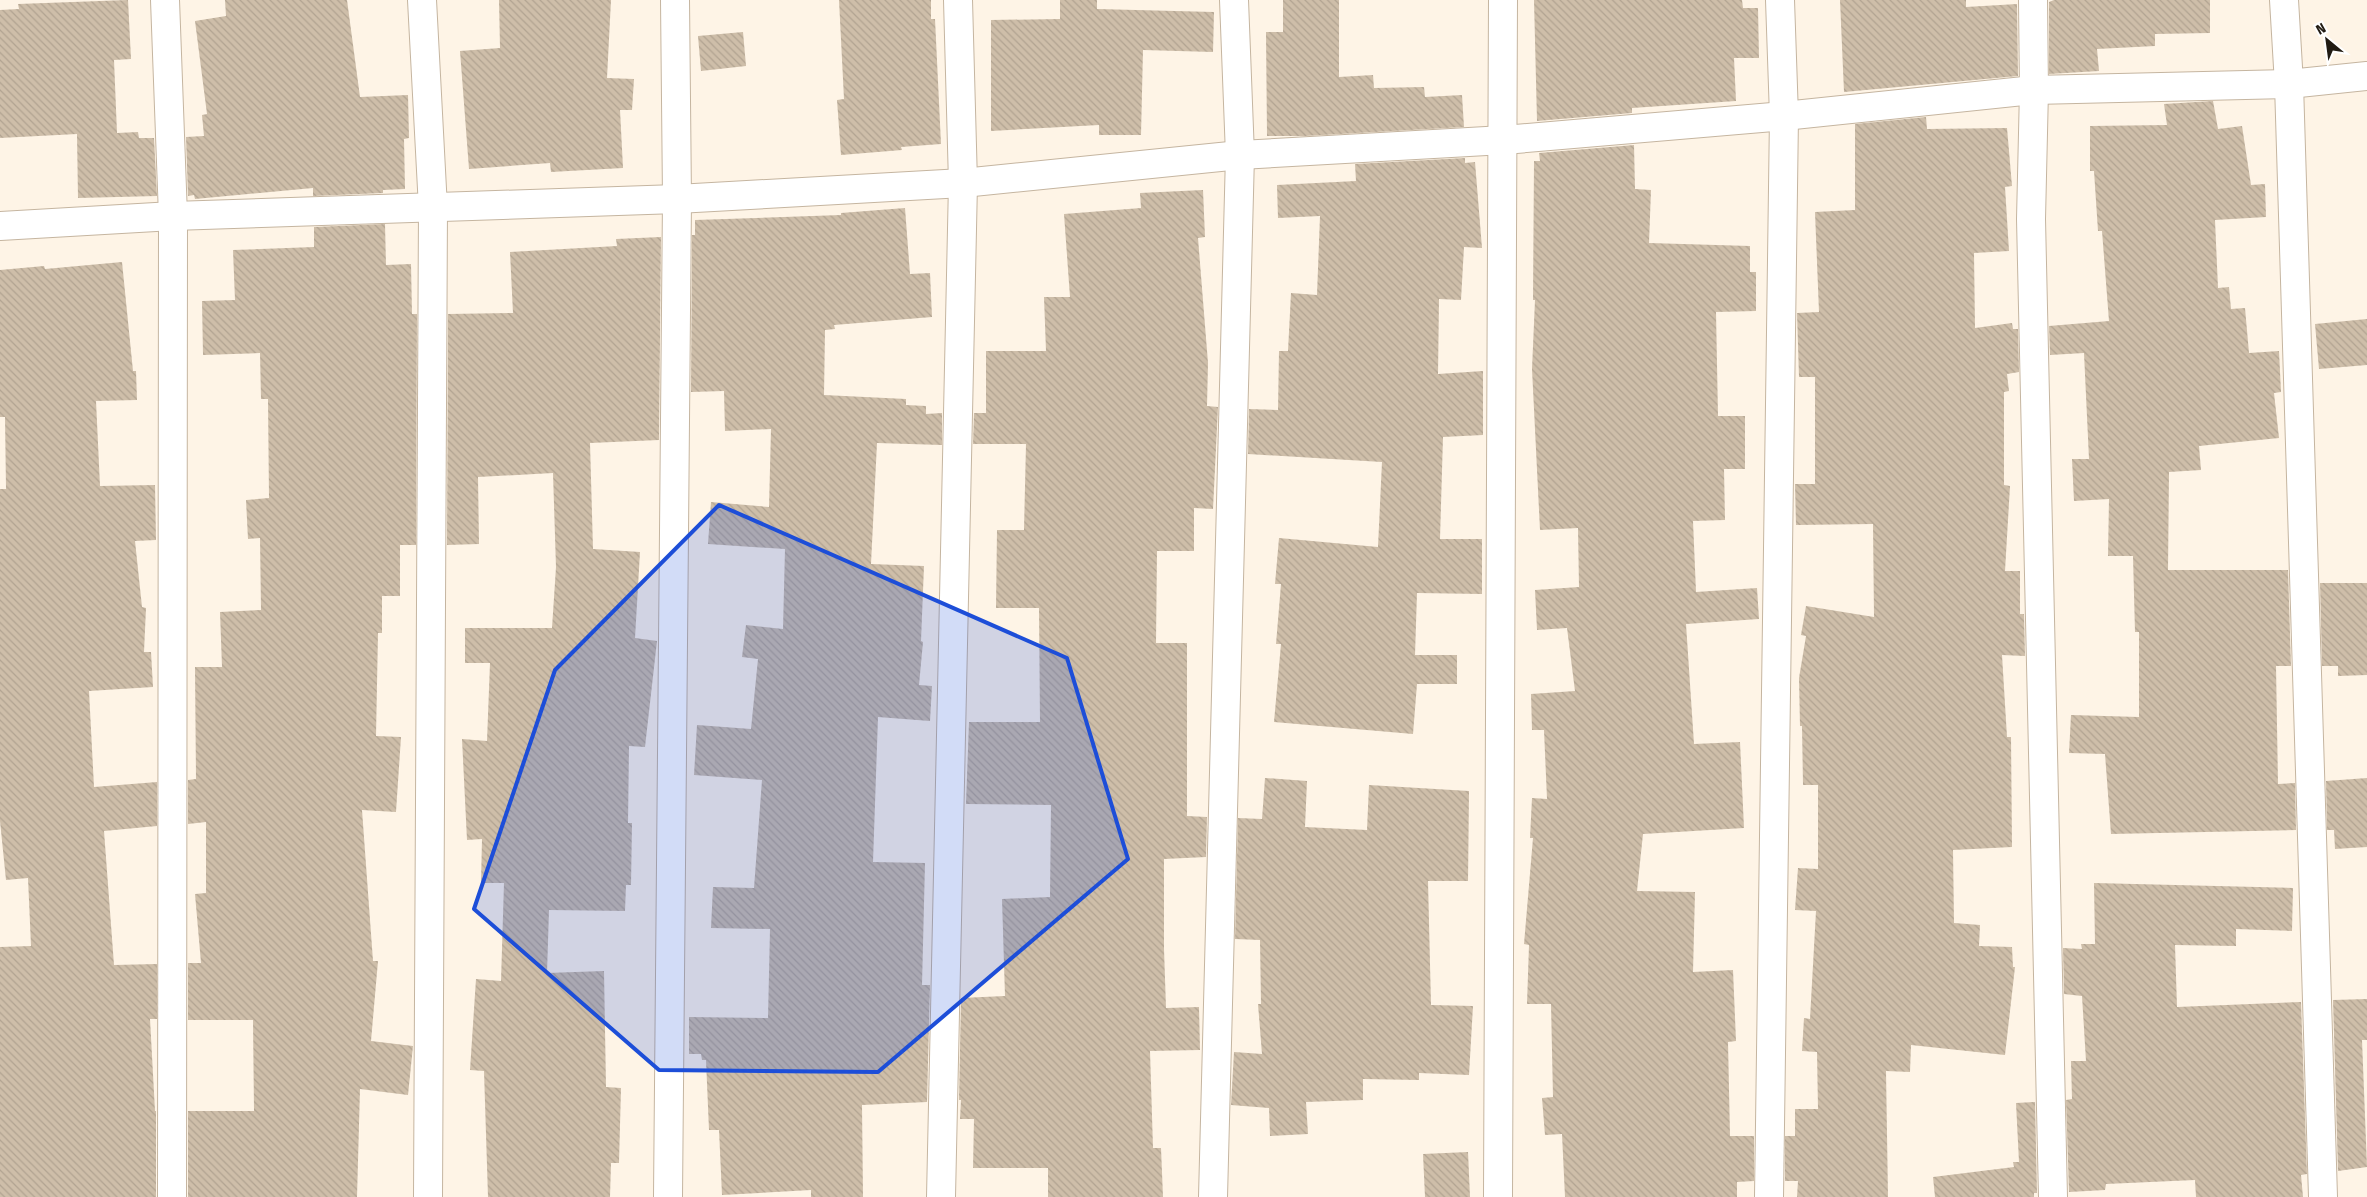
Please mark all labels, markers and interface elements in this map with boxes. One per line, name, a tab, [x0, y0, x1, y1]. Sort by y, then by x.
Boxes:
north arrow	[2302, 15, 2352, 65]
text: N	[2313, 20, 2329, 39]

